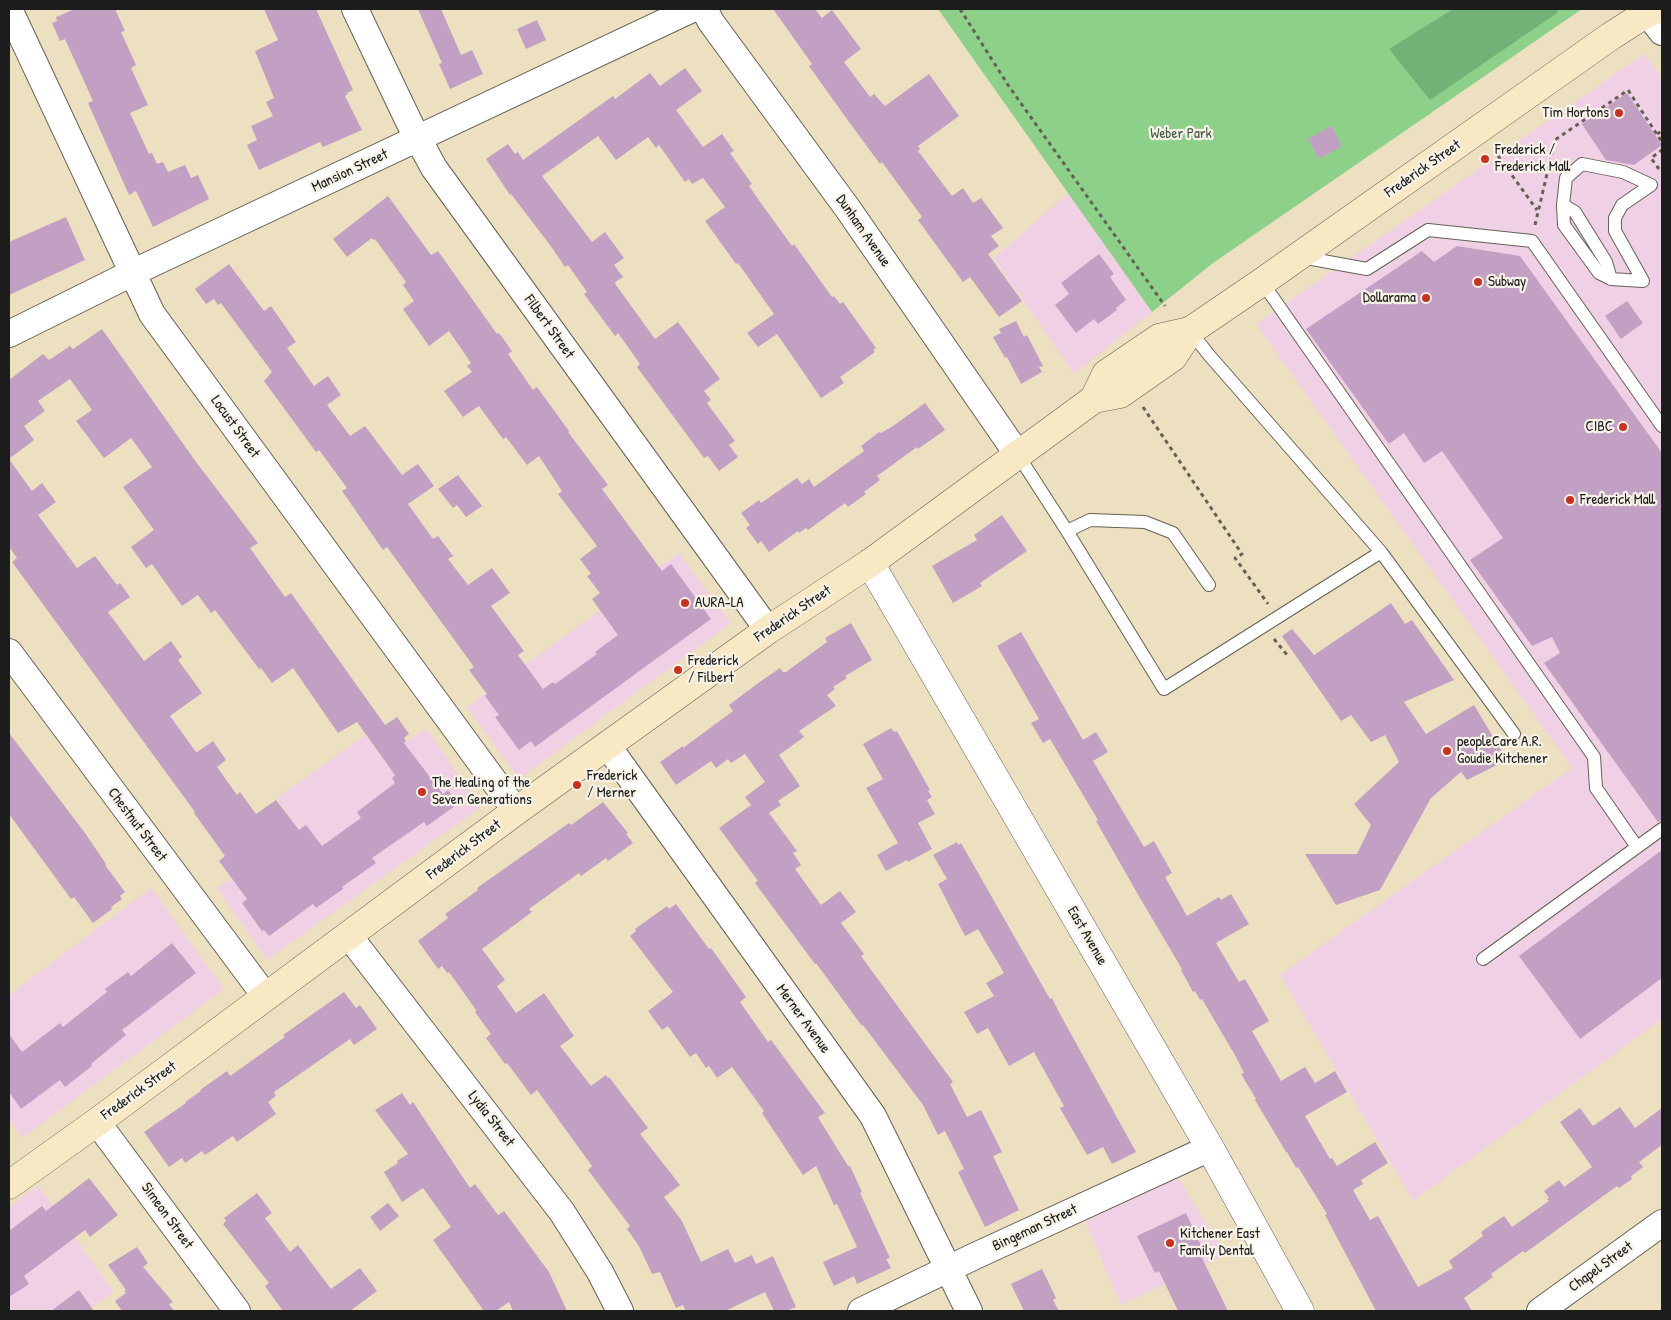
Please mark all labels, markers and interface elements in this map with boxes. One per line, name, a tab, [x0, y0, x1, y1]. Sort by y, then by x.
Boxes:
place label: Tim Hortons	[1542, 104, 1609, 122]
marker: Tim Hortons	[1613, 107, 1625, 119]
park label: Weber Park	[1150, 125, 1212, 143]
street label: Frederick Street	[1381, 136, 1465, 202]
place label: Frederick / Frederick Mall	[1495, 141, 1570, 176]
street label: Mansion Street	[309, 146, 391, 196]
marker: Frederick / Frederick Mall	[1479, 153, 1491, 165]
street label: Dunham Avenue	[832, 192, 894, 270]
place label: Subway	[1488, 273, 1526, 291]
marker: Subway	[1472, 276, 1484, 288]
place label: Dollarama	[1363, 289, 1416, 307]
street label: Filbert Street	[520, 292, 578, 362]
marker: Dollarama	[1420, 292, 1432, 304]
street label: Locust Street	[206, 392, 264, 462]
place label: CIBC	[1585, 418, 1613, 436]
marker: CIBC	[1617, 421, 1629, 433]
place label: Frederick Mall	[1580, 491, 1655, 509]
marker: Frederick Mall	[1564, 494, 1576, 506]
street label: Frederick Street	[751, 582, 835, 646]
place label: AURA-LA	[695, 594, 744, 612]
marker: AURA-LA	[679, 597, 691, 609]
place label: Frederick / Filbert	[688, 652, 738, 687]
marker: Frederick / Filbert	[672, 664, 684, 676]
place label: peopleCare A.R. Goudie Kitchener	[1457, 733, 1548, 768]
marker: peopleCare A.R. Goudie Kitchener	[1441, 745, 1453, 757]
place label: Frederick / Merner	[587, 767, 637, 802]
place label: The Healing of the Seven Generations	[432, 774, 532, 809]
marker: Frederick / Merner	[571, 779, 583, 791]
street label: Chestnut Street	[103, 785, 171, 865]
marker: The Healing of the Seven Generations	[416, 786, 428, 798]
street label: Frederick Street	[423, 816, 505, 884]
street label: East Avenue	[1063, 903, 1111, 969]
street label: Merner Avenue	[772, 981, 834, 1057]
street label: Frederick Street	[98, 1058, 180, 1124]
street label: Lydia Street	[464, 1088, 518, 1150]
street label: Simeon Street	[137, 1179, 197, 1253]
street label: Bingeman Street	[990, 1200, 1080, 1256]
place label: Kitchener East Family Dental	[1180, 1225, 1260, 1260]
marker: Kitchener East Family Dental	[1164, 1237, 1176, 1249]
street label: Chapel Street	[1565, 1238, 1637, 1296]

